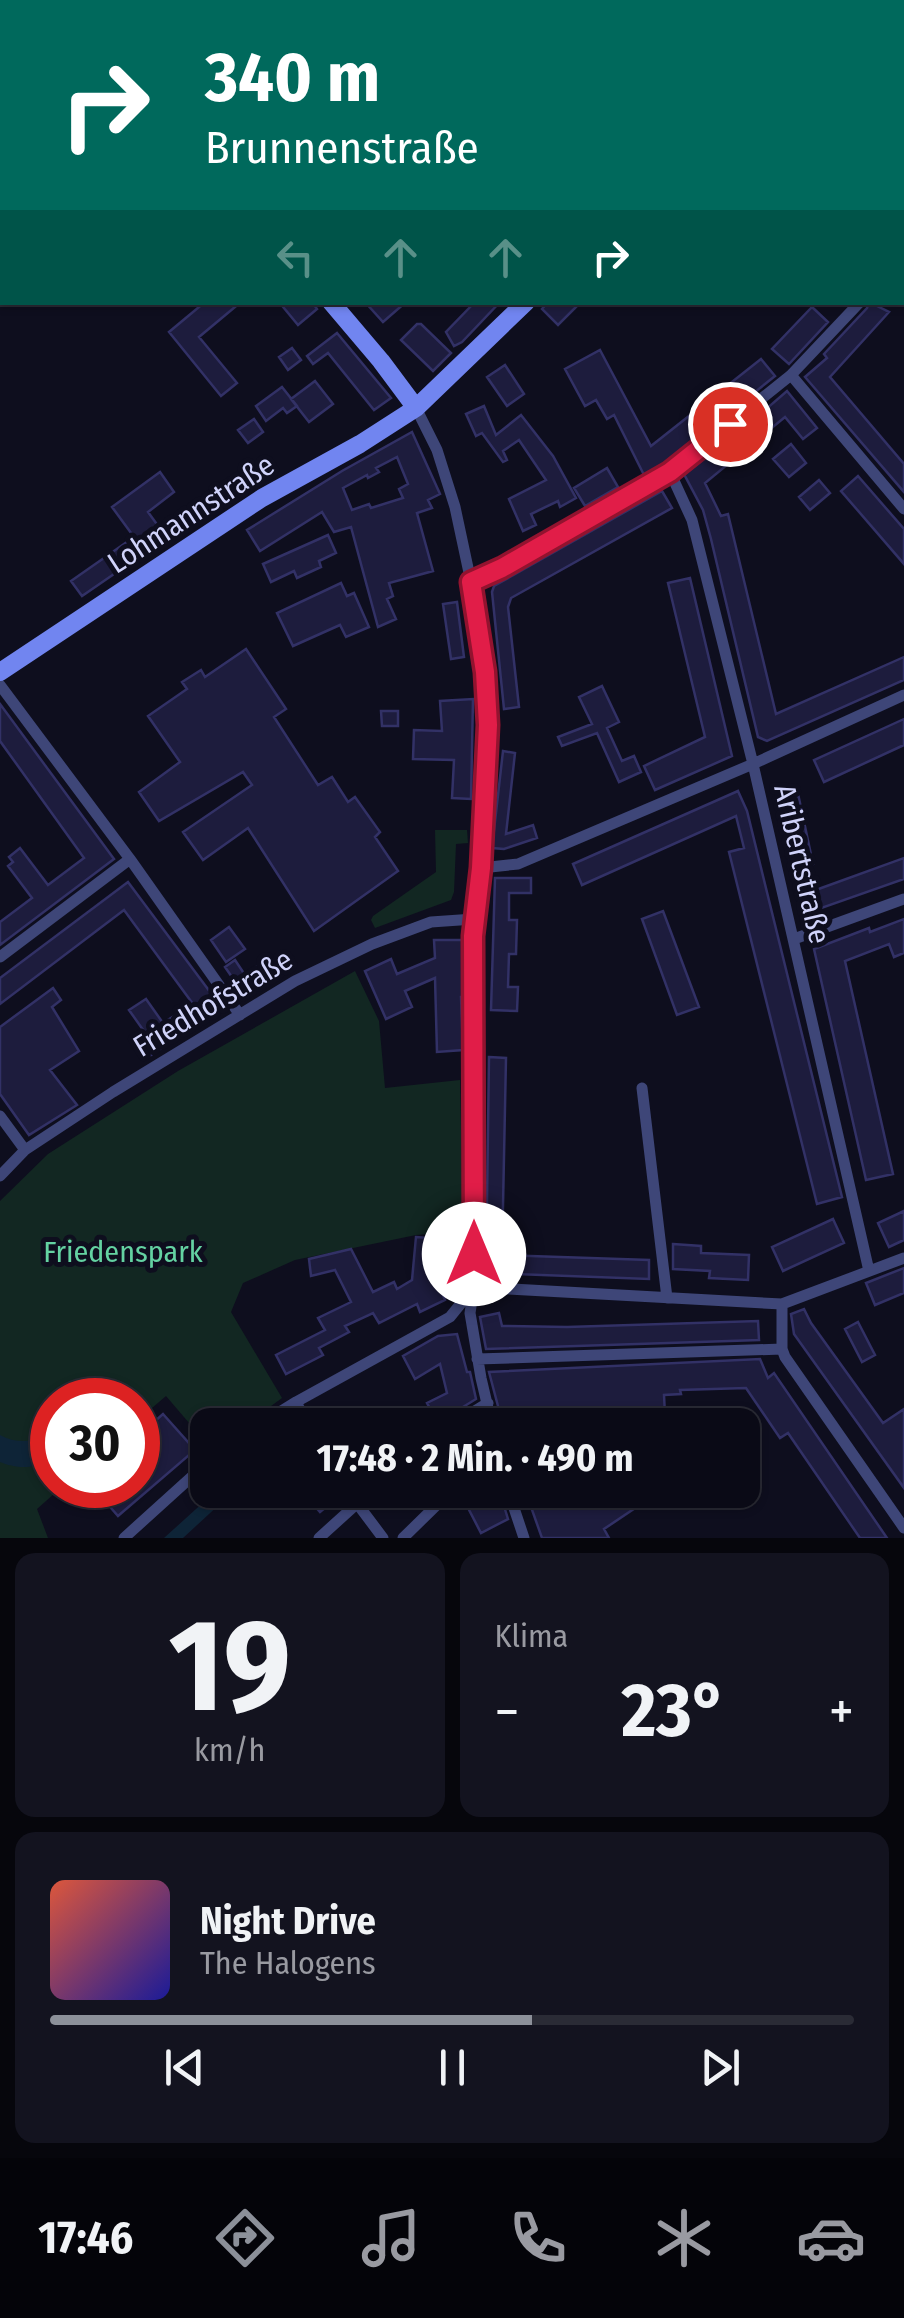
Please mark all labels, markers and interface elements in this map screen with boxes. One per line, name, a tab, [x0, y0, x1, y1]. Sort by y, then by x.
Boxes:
text: 340 m	[205, 36, 380, 120]
icon: right	[40, 40, 170, 170]
text: Brunnenstraße	[205, 121, 479, 175]
icon: left	[268, 230, 323, 285]
icon: ahead	[373, 230, 428, 285]
icon: ahead	[478, 230, 533, 285]
icon: right	[583, 230, 638, 285]
pin	[688, 382, 773, 467]
icon: arrive	[703, 397, 758, 452]
street label: Lohmannstraße	[101, 447, 281, 581]
street label: Aribertstraße	[766, 781, 838, 947]
street label: Friedhofstraße	[127, 941, 299, 1065]
position arrow	[422, 1202, 526, 1306]
park label: Friedenspark	[43, 1234, 203, 1270]
speed limit sign: 30	[30, 1378, 160, 1508]
text: 17:48 · 2 Min. · 490 m	[317, 1435, 633, 1481]
text: 19	[169, 1588, 291, 1744]
text: Klima	[495, 1617, 568, 1655]
text: 23°	[621, 1666, 727, 1756]
text: −	[495, 1679, 519, 1745]
text: +	[829, 1679, 854, 1745]
text: km/h	[194, 1731, 265, 1769]
text: Night Drive	[200, 1898, 376, 1944]
text: The Halogens	[200, 1944, 376, 1982]
icon: previous	[157, 2040, 212, 2095]
icon: pause	[425, 2040, 480, 2095]
icon: next	[693, 2040, 748, 2095]
icon: directions	[210, 2203, 280, 2273]
icon: music	[356, 2203, 426, 2273]
icon: phone	[503, 2203, 573, 2273]
icon: climate	[649, 2203, 719, 2273]
icon: car	[796, 2203, 866, 2273]
text: 17:46	[38, 2211, 133, 2265]

